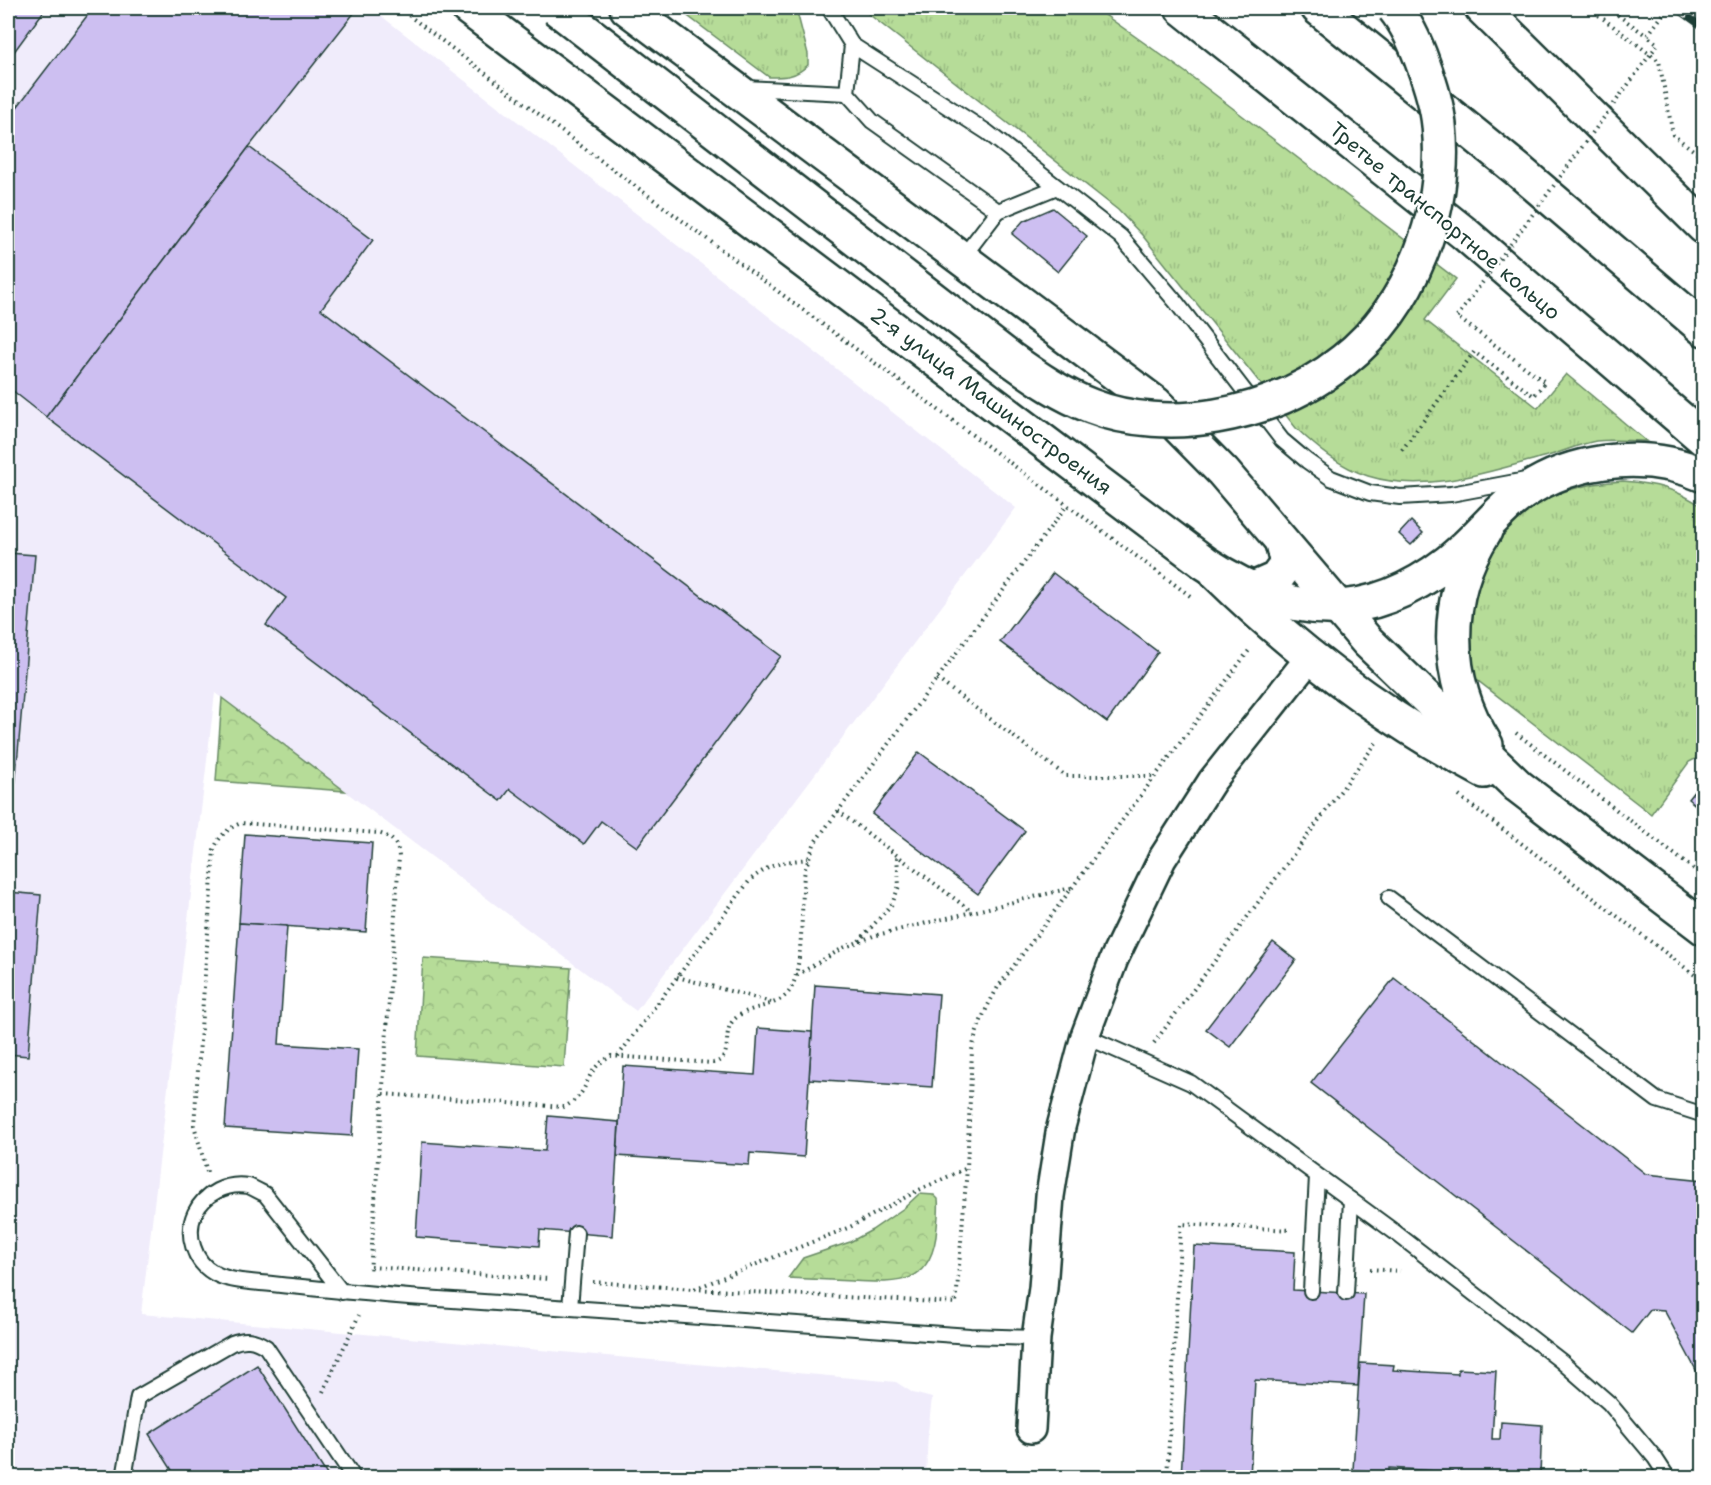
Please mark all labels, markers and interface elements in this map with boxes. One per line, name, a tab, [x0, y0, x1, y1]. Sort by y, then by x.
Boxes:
street label: Третье транспортное кольцо	[1323, 116, 1567, 326]
street label: 2-я улица Машиностроения	[864, 301, 1118, 501]

